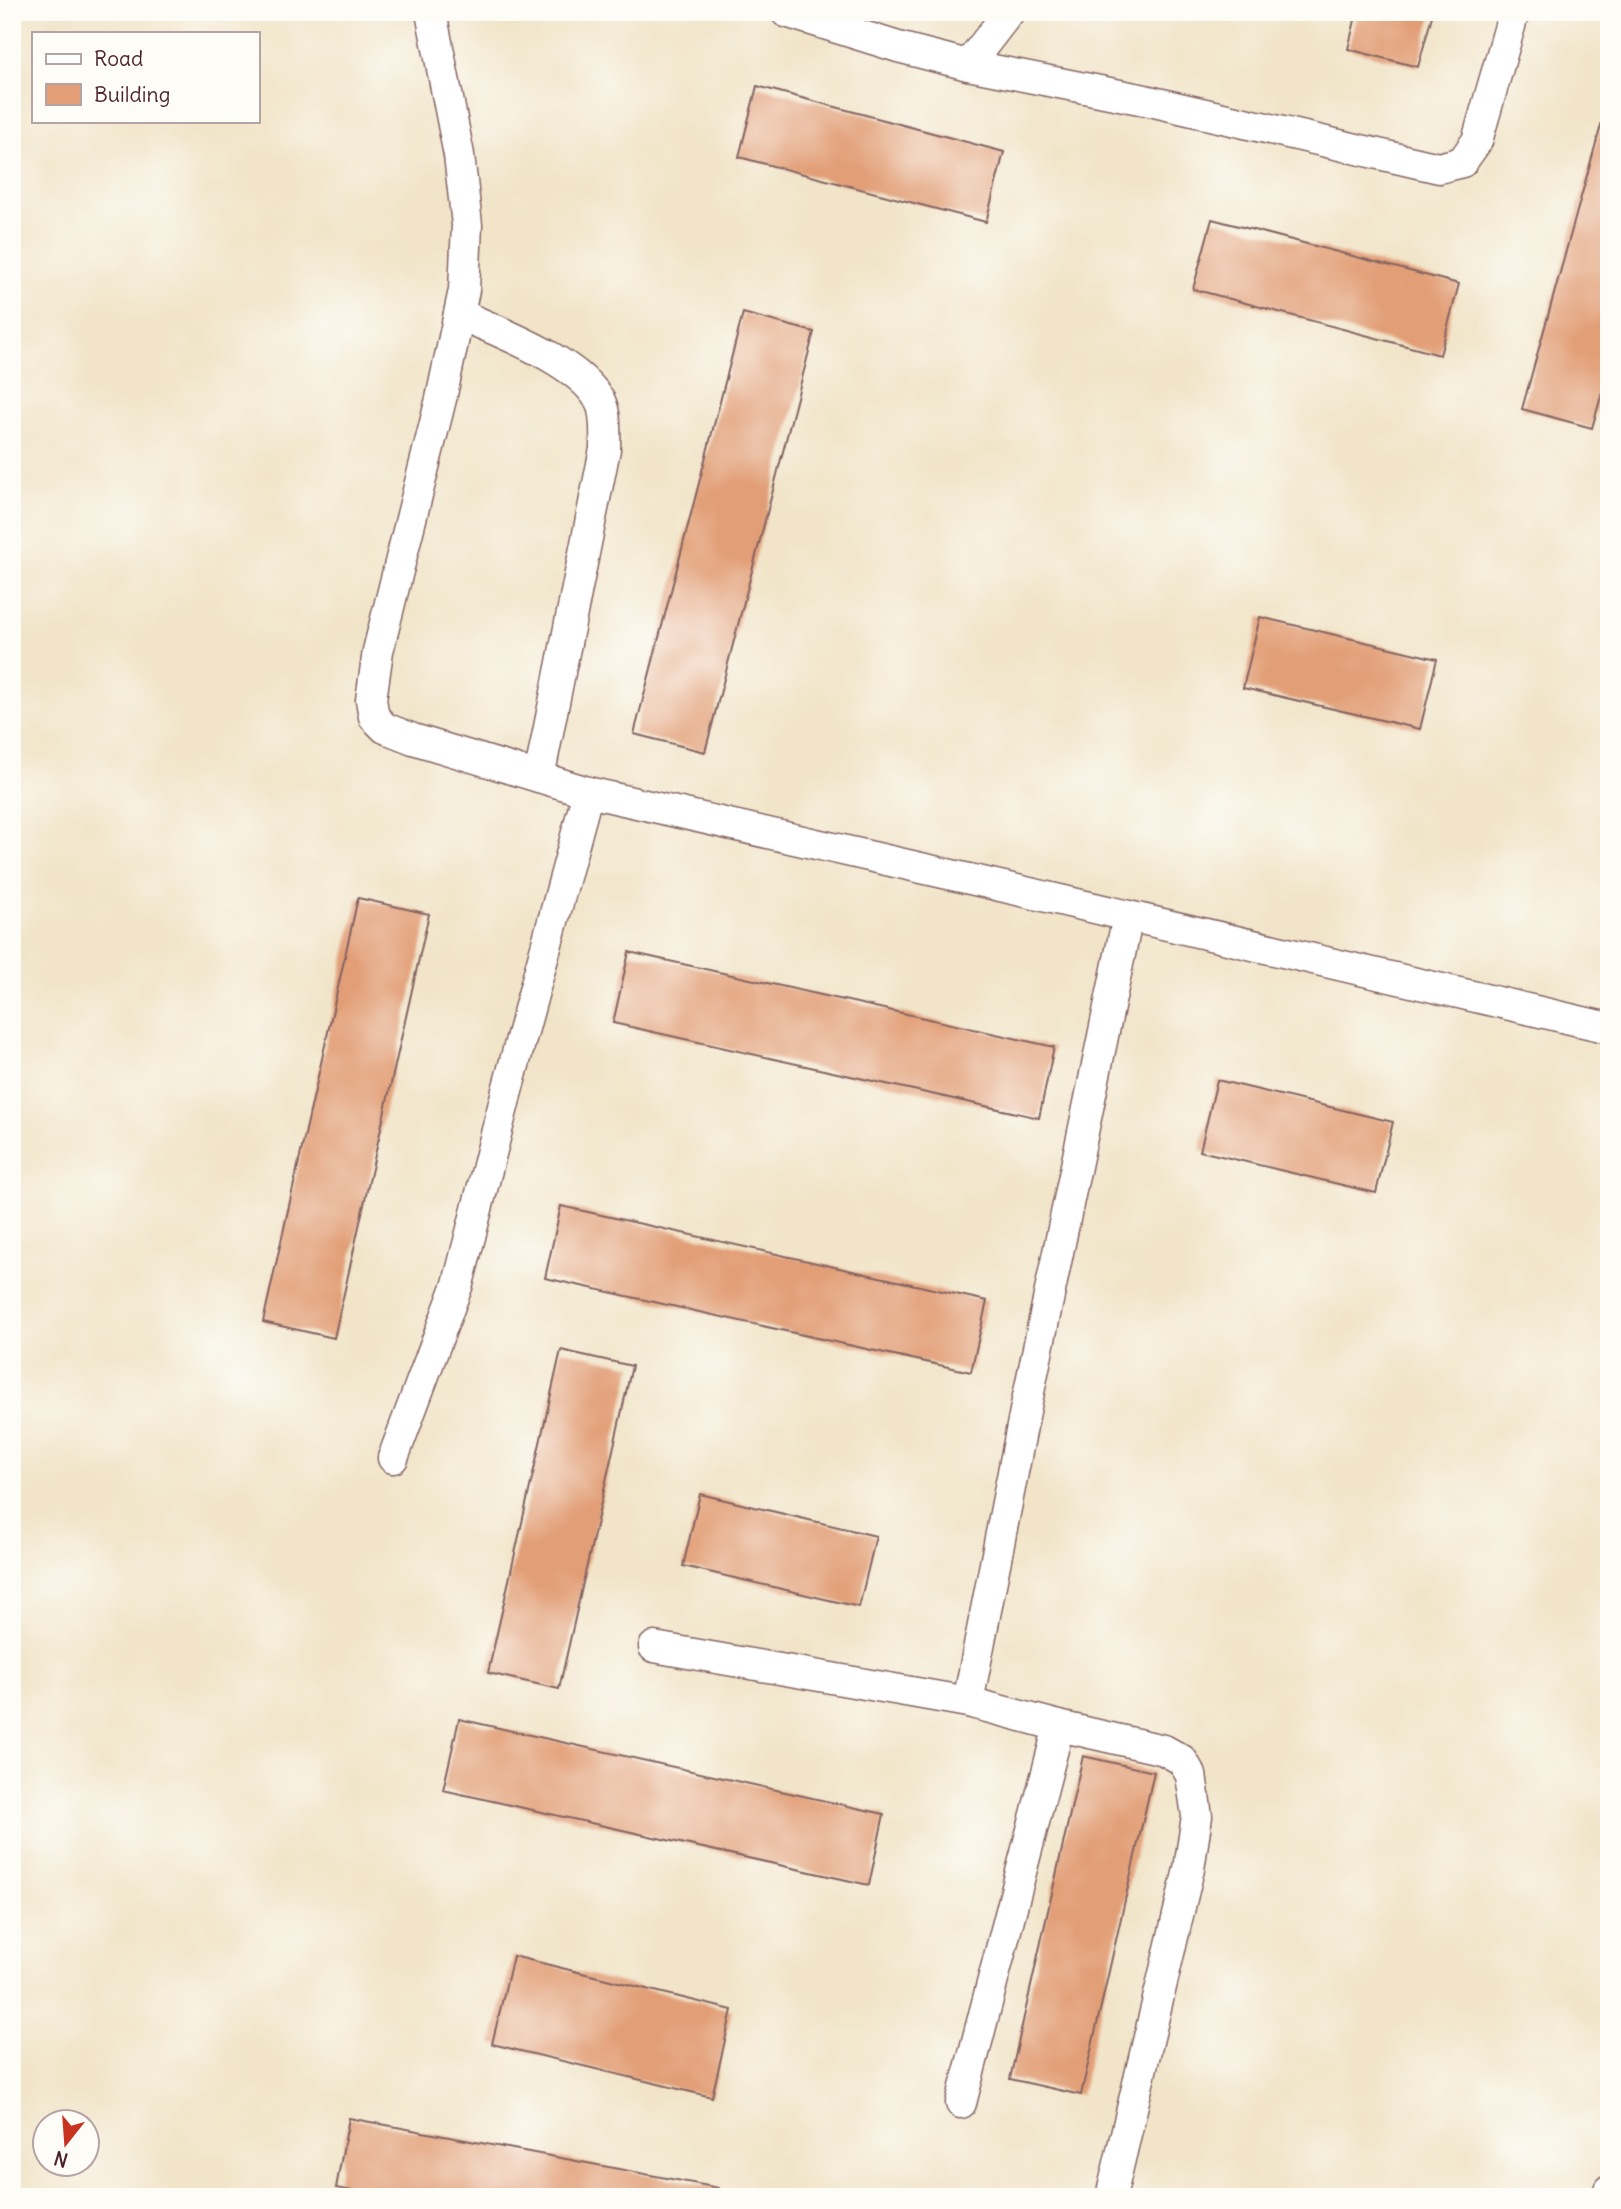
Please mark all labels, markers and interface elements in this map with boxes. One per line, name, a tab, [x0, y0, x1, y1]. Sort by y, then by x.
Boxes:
legend	[32, 32, 259, 122]
text: Road	[94, 45, 143, 72]
text: Building	[94, 81, 170, 108]
north arrow	[32, 2108, 102, 2178]
text: N	[51, 2146, 71, 2173]

